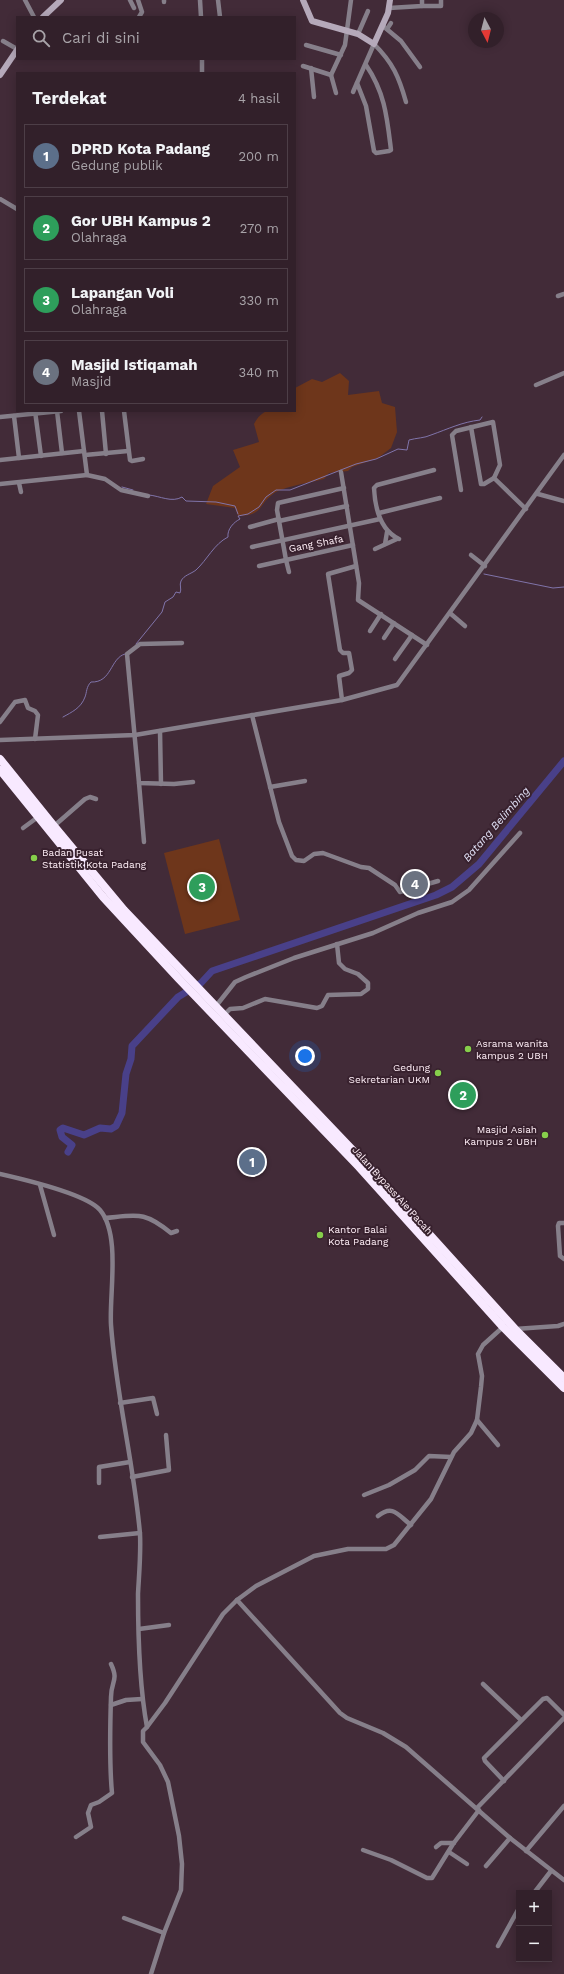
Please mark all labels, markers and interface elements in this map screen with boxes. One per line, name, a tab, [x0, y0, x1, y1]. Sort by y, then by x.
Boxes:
north arrow	[468, 12, 504, 48]
search box	[16, 16, 296, 60]
icon: search	[30, 27, 52, 49]
text: Cari di sini	[62, 29, 140, 47]
text: Terdekat	[32, 88, 107, 108]
text: 4 hasil	[238, 91, 280, 106]
text: DPRD Kota Padang	[71, 140, 210, 158]
text: 1	[43, 149, 49, 164]
text: 200 m	[238, 149, 279, 164]
text: Gedung publik	[71, 158, 163, 173]
text: Gor UBH Kampus 2	[71, 212, 211, 230]
text: 2	[42, 221, 50, 236]
text: 270 m	[240, 221, 279, 236]
text: Olahraga	[71, 230, 127, 245]
text: Lapangan Voli	[71, 284, 174, 302]
text: 3	[42, 293, 50, 308]
text: 330 m	[239, 293, 279, 308]
text: Olahraga	[71, 302, 127, 317]
text: Masjid Istiqamah	[71, 356, 198, 374]
text: 4	[42, 365, 50, 380]
text: 340 m	[239, 365, 279, 380]
text: Masjid	[71, 374, 111, 389]
street label: Gang Shafa	[288, 533, 345, 554]
water label: Batang Belimbing	[460, 784, 533, 864]
place label: Badan Pusat Statistik Kota Padang	[42, 847, 147, 870]
marker: Badan Pusat Statistik Kota Padang	[29, 853, 39, 863]
pin: 4	[402, 869, 428, 899]
pin: 3	[189, 872, 215, 902]
place label: Asrama wanita kampus 2 UBH	[476, 1038, 549, 1061]
marker: Asrama wanita kampus 2 UBH	[463, 1044, 473, 1054]
your location	[295, 1046, 315, 1066]
place label: Gedung Sekretarian UKM	[349, 1062, 431, 1085]
marker: Gedung Sekretarian UKM	[433, 1068, 443, 1078]
pin: 2	[450, 1080, 476, 1110]
place label: Masjid Asiah Kampus 2 UBH	[464, 1124, 537, 1147]
marker: Masjid Asiah Kampus 2 UBH	[540, 1130, 550, 1140]
street label: Jalan Bypass Aie Pacah	[350, 1144, 435, 1236]
pin: 1	[239, 1147, 265, 1177]
place label: Kantor Balai Kota Padang	[328, 1224, 389, 1247]
marker: Kantor Balai Kota Padang	[315, 1230, 325, 1240]
map controls	[516, 1890, 552, 1962]
button: +	[516, 1890, 552, 1926]
button: −	[516, 1926, 552, 1962]

